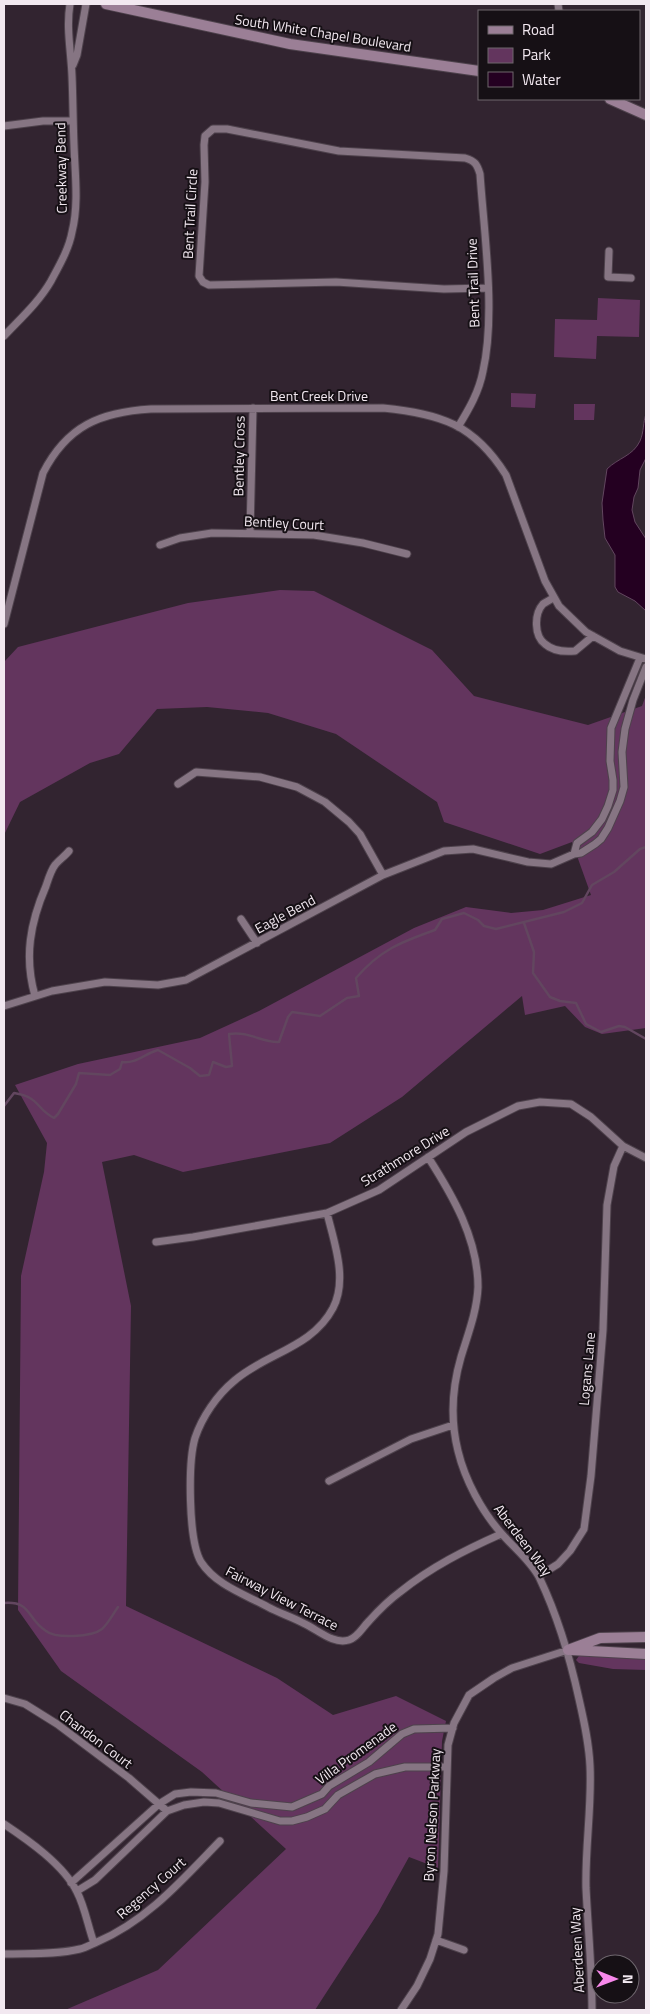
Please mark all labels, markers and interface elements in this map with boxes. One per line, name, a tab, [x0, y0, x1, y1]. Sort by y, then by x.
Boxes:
street label: South White Chapel Boulevard	[233, 8, 413, 57]
legend	[478, 10, 640, 100]
text: Road	[522, 18, 554, 41]
text: Park	[522, 43, 551, 66]
text: Water	[522, 68, 561, 91]
street label: Creekway Bend	[49, 122, 72, 214]
street label: Bent Trail Circle	[177, 168, 202, 260]
street label: Bent Trail Drive	[460, 238, 485, 328]
street label: Bent Creek Drive	[270, 385, 368, 406]
street label: Bentley Cross	[227, 415, 250, 497]
street label: Bentley Court	[243, 510, 325, 535]
street label: Eagle Bend	[251, 889, 319, 938]
street label: Strathmore Drive	[356, 1120, 453, 1191]
street label: Logans Lane	[573, 1331, 600, 1407]
street label: Aberdeen Way	[489, 1499, 558, 1580]
street label: Fairway View Terrace	[222, 1560, 342, 1635]
street label: Chandon Court	[55, 1704, 137, 1773]
street label: Villa Promenade	[311, 1716, 401, 1789]
street label: Byron Nelson Parkway	[418, 1748, 445, 1882]
street label: Regency Court	[112, 1852, 190, 1924]
street label: Aberdeen Way	[564, 1907, 589, 1993]
north arrow	[590, 1954, 640, 2004]
text: N	[618, 1974, 639, 1984]

